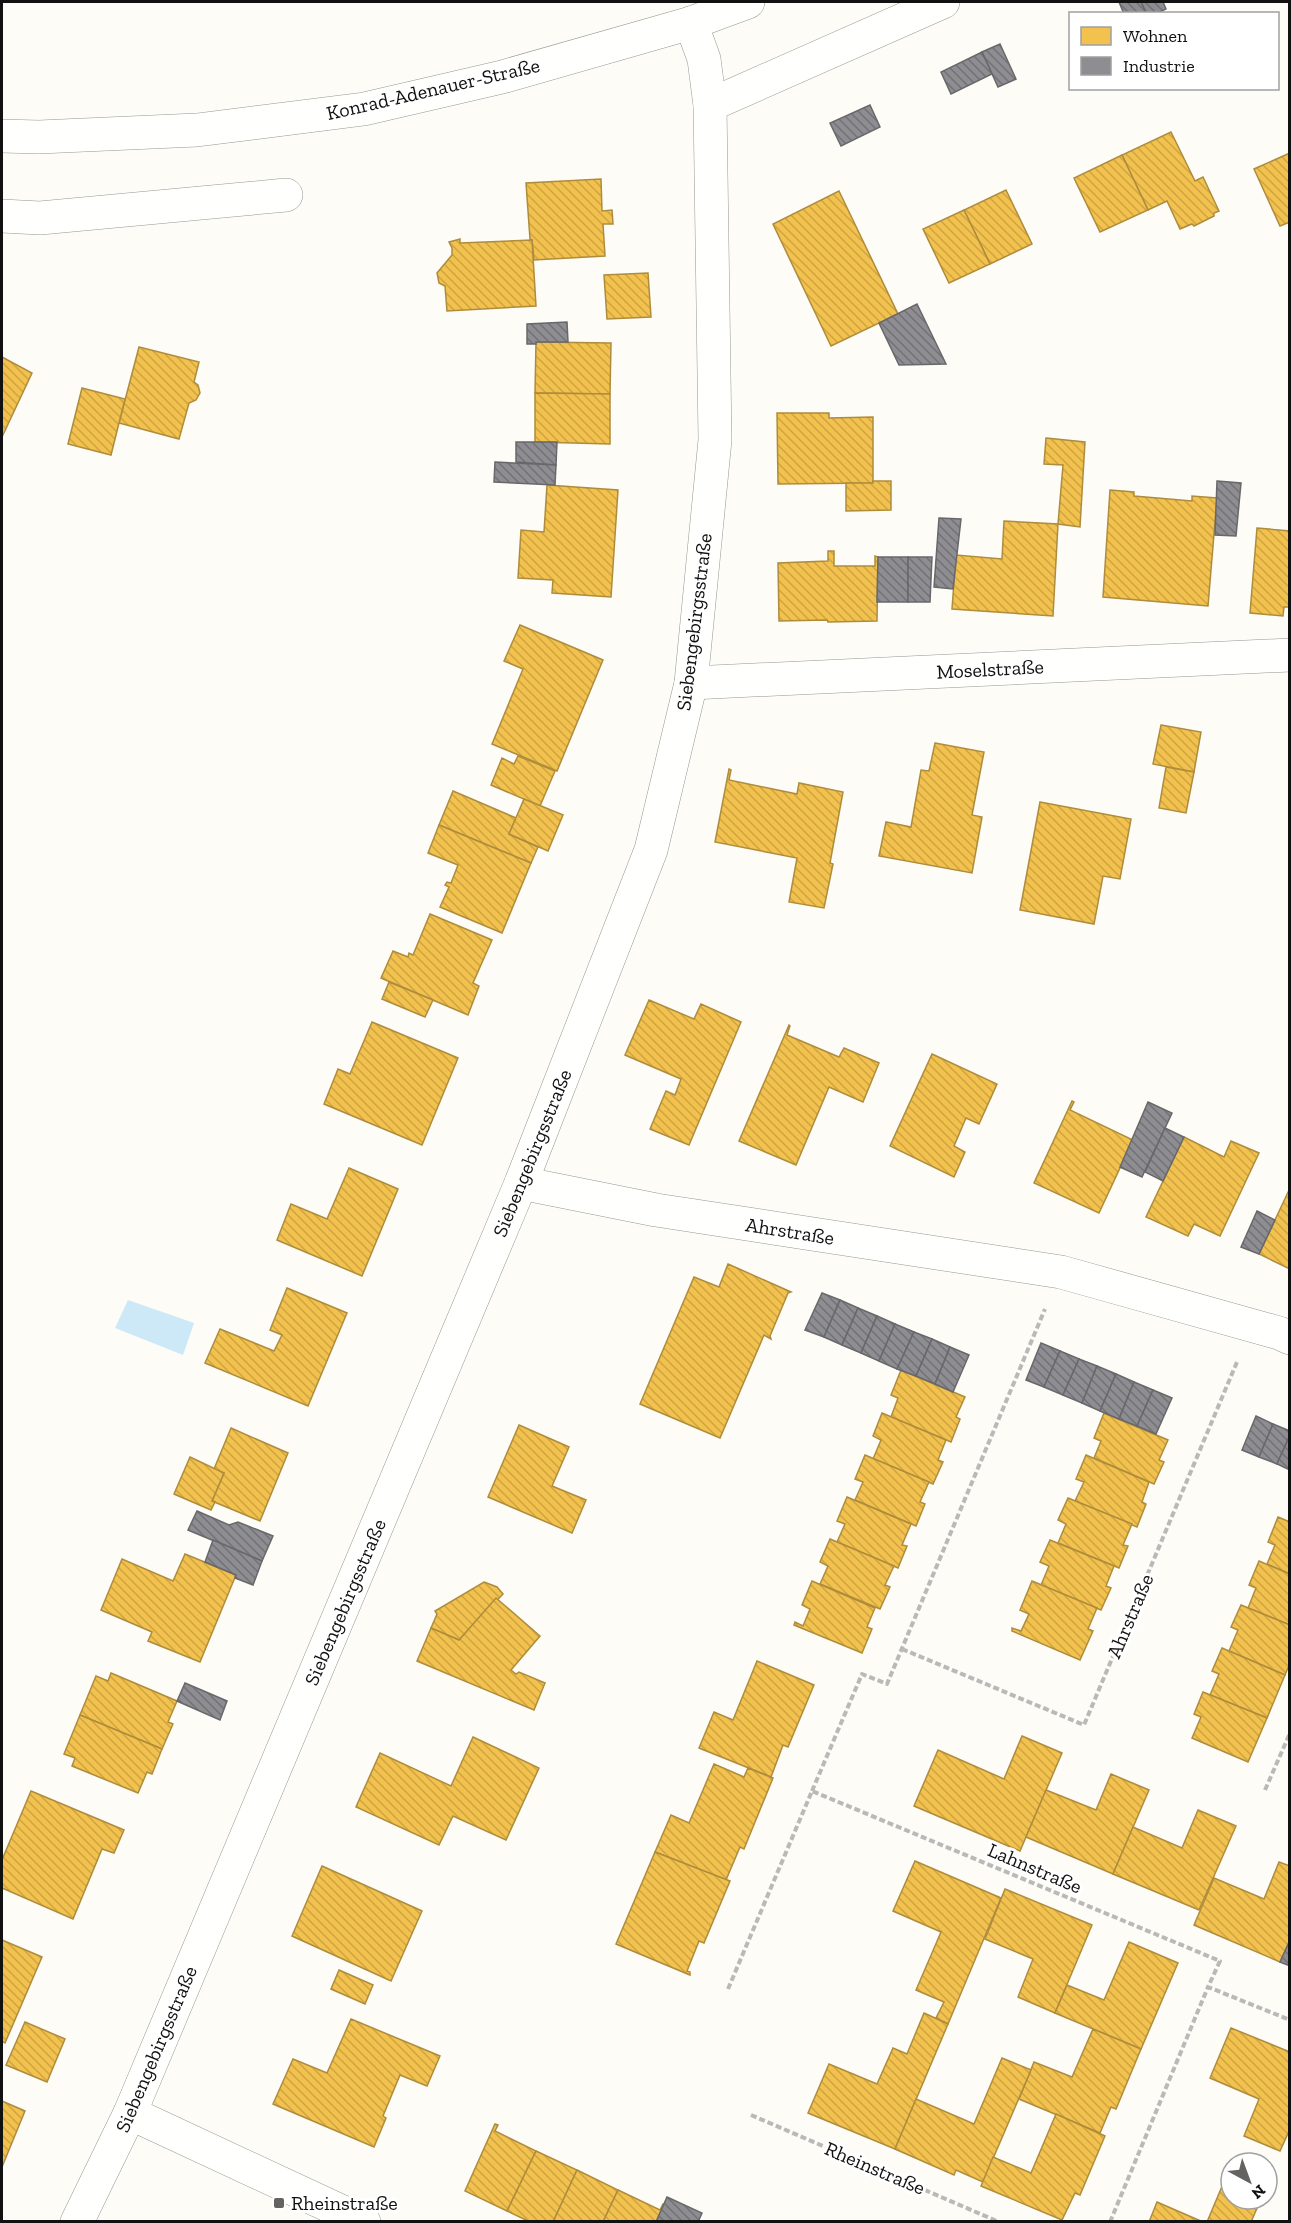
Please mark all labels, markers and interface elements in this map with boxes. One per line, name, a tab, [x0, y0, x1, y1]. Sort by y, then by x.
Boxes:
legend	[1069, 12, 1279, 90]
text: Wohnen	[1123, 25, 1188, 47]
street label: Konrad-Adenauer-Straße	[324, 53, 542, 125]
text: Industrie	[1123, 55, 1195, 77]
street label: Siebengebirgsstraße	[671, 532, 717, 712]
street label: Moselstraße	[936, 654, 1044, 684]
street label: Siebengebirgsstraße	[487, 1066, 577, 1240]
street label: Ahrstraße	[744, 1212, 836, 1250]
street label: Siebengebirgsstraße	[299, 1515, 391, 1689]
street label: Ahrstraße	[1102, 1570, 1158, 1662]
street label: Lahnstraße	[984, 1837, 1086, 1899]
street label: Siebengebirgsstraße	[110, 1962, 202, 2136]
street label: Rheinstraße	[821, 2136, 929, 2200]
north arrow	[1219, 2151, 1279, 2211]
text: N	[1248, 2181, 1269, 2203]
place label: Rheinstraße	[291, 2191, 398, 2215]
marker: Rheinstraße	[272, 2196, 286, 2210]

